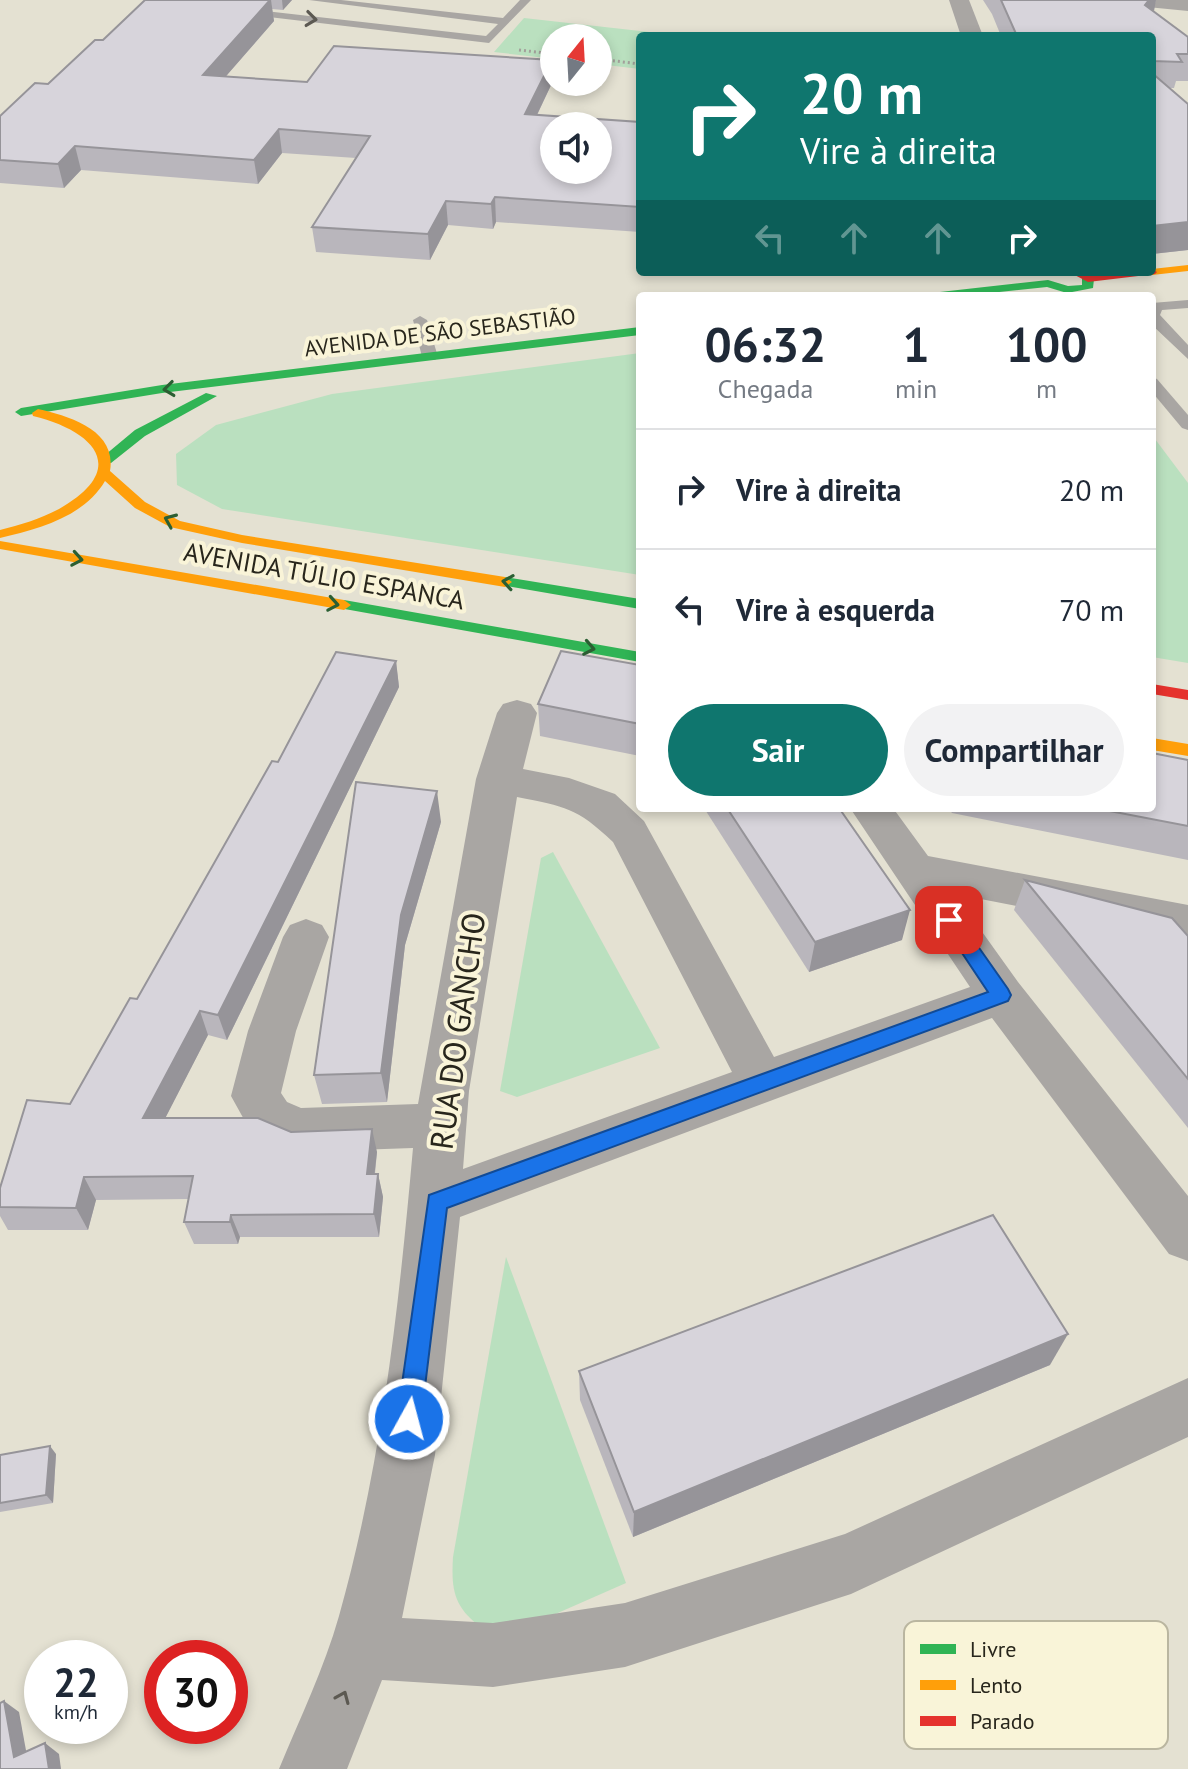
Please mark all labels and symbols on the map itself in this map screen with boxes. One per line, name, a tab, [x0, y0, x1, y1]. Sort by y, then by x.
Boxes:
one-way arrow	[305, 11, 318, 28]
north arrow	[540, 24, 612, 96]
street label: AVENIDA DE SÃO SEBASTIÃO	[303, 301, 577, 363]
one-way arrow	[162, 380, 176, 397]
one-way arrow	[164, 514, 178, 530]
street label: AVENIDA TÚLIO ESPANCA	[181, 535, 467, 616]
one-way arrow	[70, 549, 84, 566]
one-way arrow	[501, 575, 515, 592]
one-way arrow	[326, 595, 340, 612]
one-way arrow	[582, 639, 596, 656]
pin	[915, 886, 983, 954]
street label: RUA DO GANCHO	[420, 910, 494, 1152]
position arrow	[367, 1377, 451, 1461]
legend	[904, 1621, 1168, 1749]
text: Livre	[970, 1635, 1017, 1663]
speed limit sign: 30	[144, 1640, 248, 1744]
text: Lento	[970, 1671, 1022, 1699]
one-way arrow	[334, 1691, 350, 1705]
text: Parado	[970, 1707, 1034, 1735]

